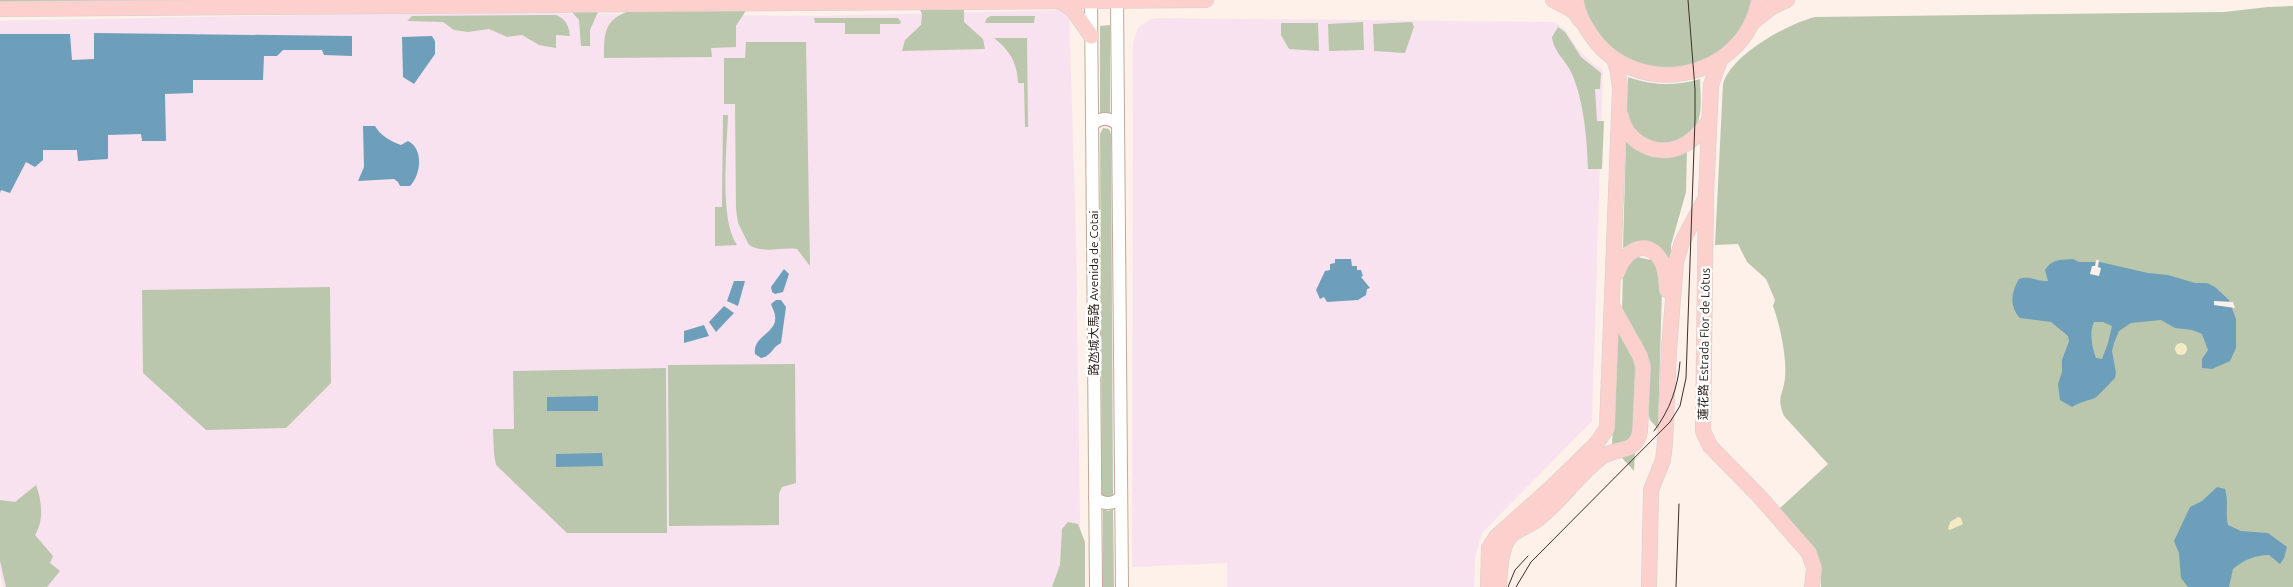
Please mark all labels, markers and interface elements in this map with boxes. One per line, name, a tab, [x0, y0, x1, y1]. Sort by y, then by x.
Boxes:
street label: 路氹城大馬路 Avenida de Cotai	[1087, 210, 1100, 376]
street label: 蓮花路 Estrada Flor de Lótus	[1696, 268, 1712, 420]

